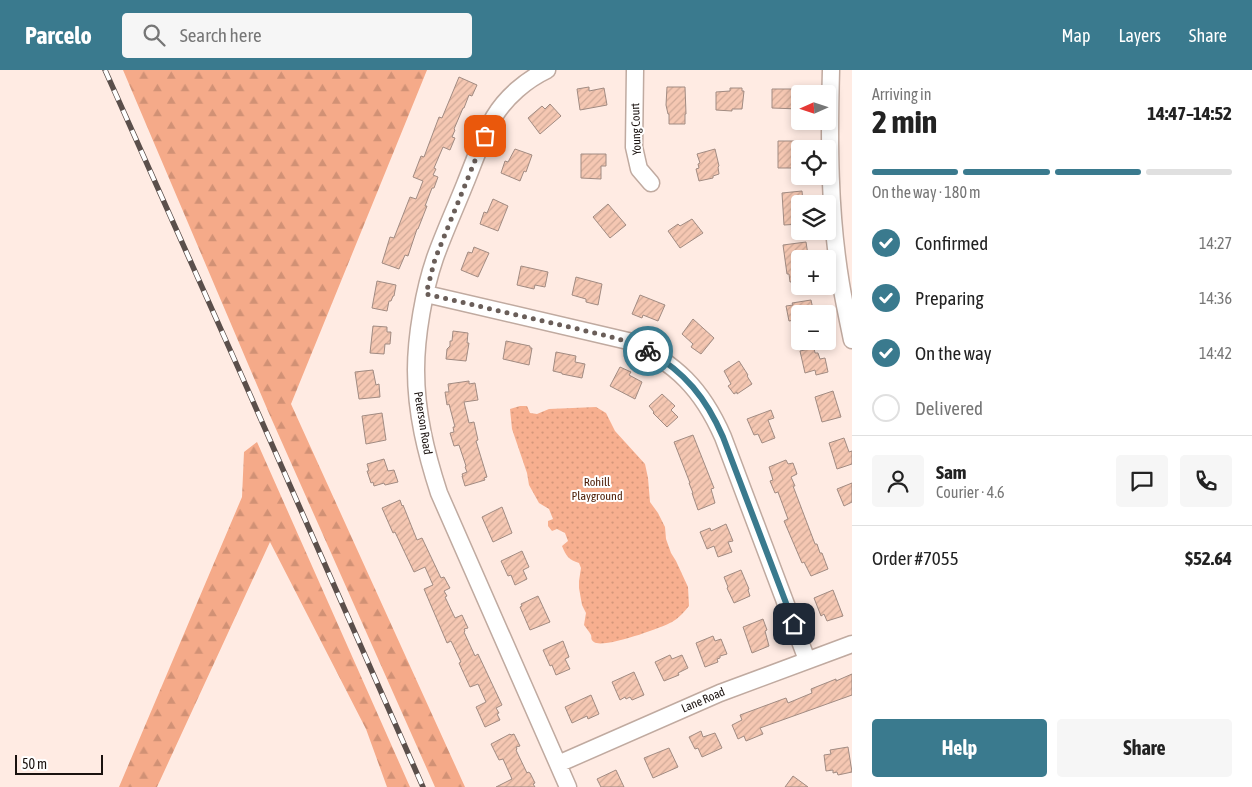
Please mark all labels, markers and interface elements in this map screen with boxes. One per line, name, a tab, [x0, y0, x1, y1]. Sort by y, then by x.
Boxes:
search box	[122, 13, 472, 58]
icon: search	[140, 21, 168, 49]
text: Parcelo	[25, 22, 92, 49]
text: Search here	[180, 24, 262, 46]
text: Map	[1061, 25, 1090, 46]
text: Layers	[1118, 25, 1161, 46]
text: Share	[1189, 25, 1227, 46]
north arrow	[791, 85, 836, 130]
map controls	[791, 85, 836, 350]
text: Arriving in	[872, 85, 932, 103]
street label: Young Court	[628, 102, 644, 155]
text: 14:47–14:52	[1147, 102, 1232, 124]
text: 2 min	[872, 103, 937, 140]
pin	[464, 115, 506, 157]
icon: bag	[471, 122, 499, 150]
button: locate	[791, 140, 836, 185]
text: On the way · 180 m	[872, 183, 981, 201]
button: layers	[791, 195, 836, 240]
icon: check	[872, 229, 900, 257]
text: Confirmed	[915, 232, 988, 254]
text: 14:27	[1199, 234, 1232, 252]
button: +	[791, 250, 836, 295]
icon: check	[872, 284, 900, 312]
text: Preparing	[915, 287, 984, 309]
text: 14:36	[1199, 289, 1232, 307]
button: −	[791, 305, 836, 350]
courier	[623, 326, 673, 376]
icon: bike	[634, 337, 662, 365]
icon: check	[872, 339, 900, 367]
text: On the way	[915, 342, 992, 364]
text: 14:42	[1199, 344, 1232, 362]
street label: Peterson Road	[411, 390, 435, 456]
text: Delivered	[915, 397, 983, 419]
button: person	[872, 455, 924, 507]
button: chat	[1116, 455, 1168, 507]
button: phone	[1180, 455, 1232, 507]
text: Sam	[936, 461, 967, 483]
park label: Rohill Playground	[571, 475, 623, 503]
text: Courier · 4.6	[936, 483, 1005, 501]
text: Order #7055	[872, 547, 959, 569]
text: $52.64	[1185, 547, 1232, 569]
pin	[773, 603, 815, 645]
icon: home	[780, 610, 808, 638]
street label: Lane Road	[679, 685, 727, 715]
button: Help	[872, 719, 1047, 777]
button: Share	[1057, 719, 1232, 777]
scale bar	[15, 752, 102, 775]
text: 50 m	[22, 756, 47, 772]

